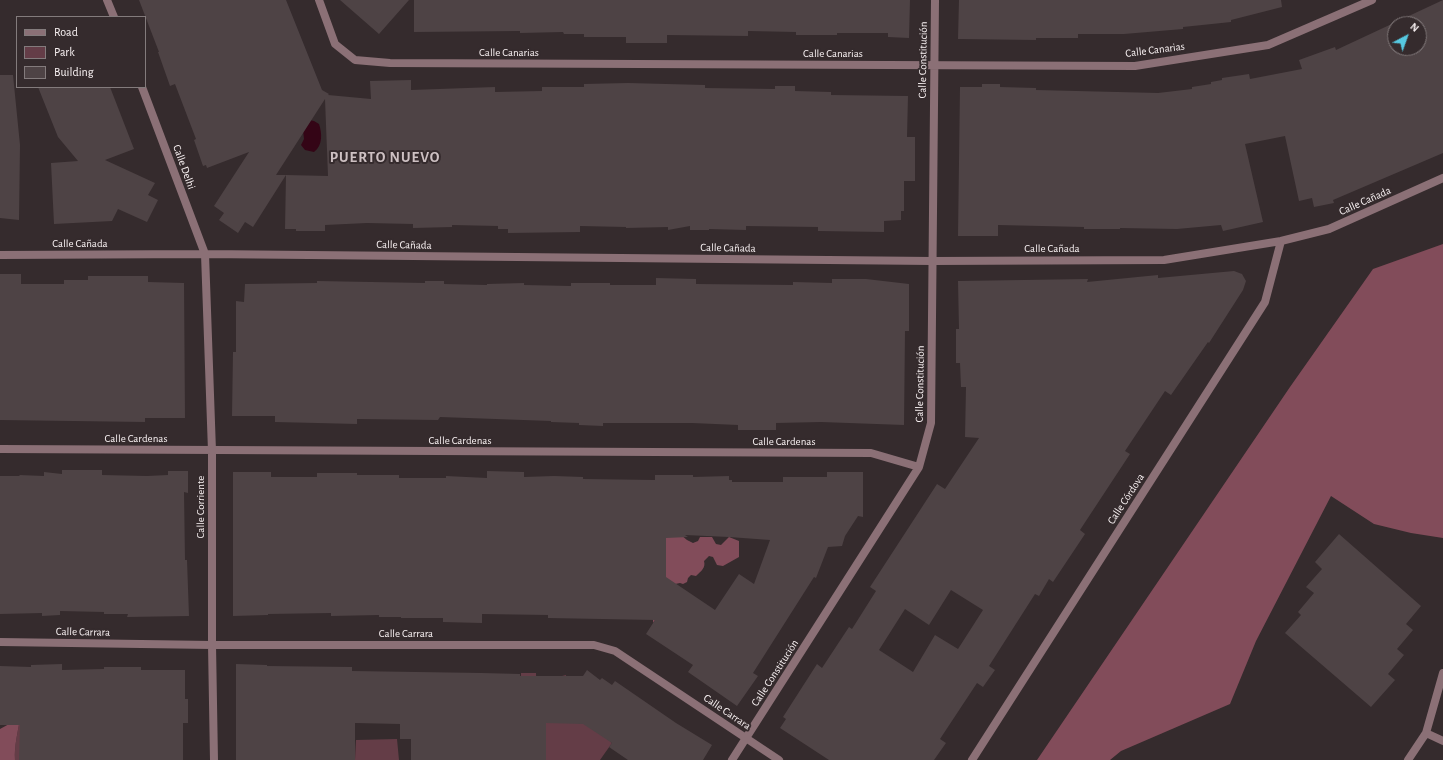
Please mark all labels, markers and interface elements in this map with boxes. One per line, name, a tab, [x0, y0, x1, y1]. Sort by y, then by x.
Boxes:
legend	[16, 16, 146, 88]
north arrow	[1387, 16, 1427, 56]
street label: Calle Constitución	[916, 21, 930, 99]
text: N	[1408, 21, 1421, 34]
text: Road	[54, 26, 78, 38]
street label: Calle Canarias	[1125, 40, 1185, 60]
text: Park	[54, 46, 75, 58]
street label: Calle Canarias	[479, 46, 539, 60]
street label: Calle Canarias	[803, 47, 863, 61]
text: Building	[54, 66, 94, 78]
street label: Calle Delhi	[170, 143, 198, 191]
district label: PUERTO NUEVO	[330, 148, 440, 166]
street label: Calle Cañada	[1337, 184, 1393, 218]
street label: Calle Cañada	[52, 237, 108, 251]
street label: Calle Cañada	[376, 238, 432, 252]
street label: Calle Cañada	[700, 241, 756, 255]
street label: Calle Cañada	[1024, 242, 1080, 256]
street label: Calle Constitución	[913, 345, 927, 423]
street label: Calle Cardenas	[105, 432, 167, 446]
street label: Calle Cardenas	[429, 434, 491, 448]
street label: Calle Cardenas	[753, 435, 815, 449]
street label: Calle Córdova	[1105, 471, 1147, 527]
street label: Calle Corriente	[194, 476, 208, 538]
street label: Calle Carrara	[56, 625, 110, 639]
street label: Calle Carrara	[379, 627, 433, 641]
street label: Calle Constitución	[749, 637, 801, 709]
street label: Calle Carrara	[701, 691, 753, 733]

